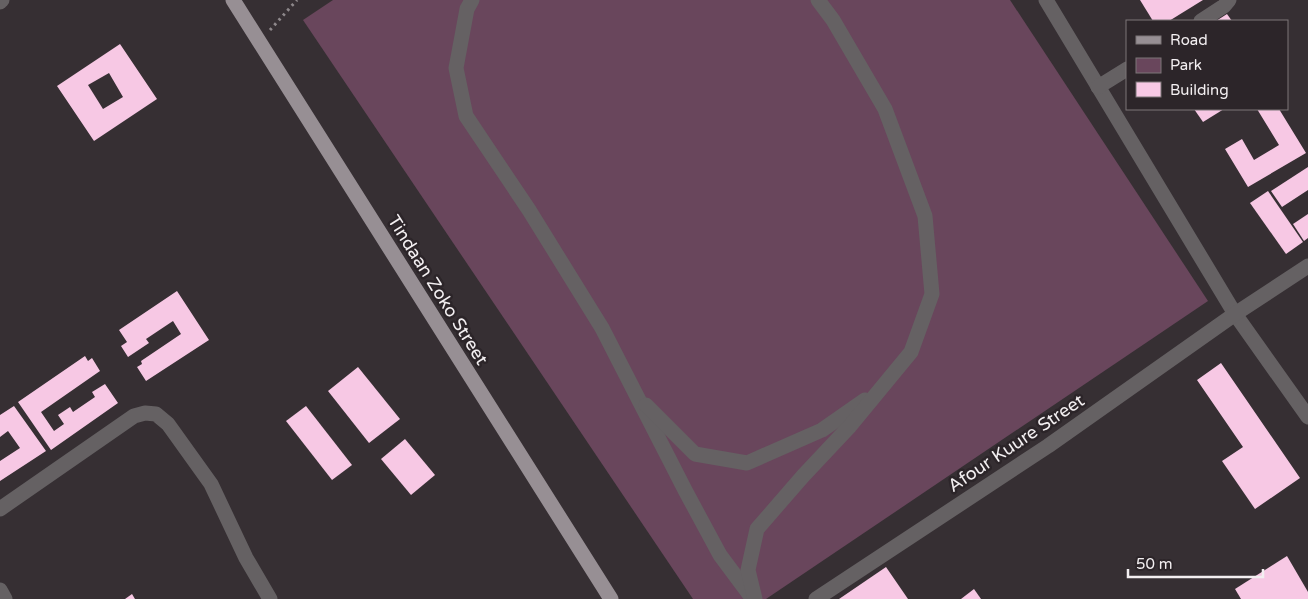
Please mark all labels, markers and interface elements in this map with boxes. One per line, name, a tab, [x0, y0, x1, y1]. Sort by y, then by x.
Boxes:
legend	[1126, 20, 1288, 110]
text: Road	[1170, 31, 1208, 49]
text: Park	[1170, 56, 1202, 74]
text: Building	[1170, 81, 1229, 99]
street label: Tindaan Zoko Street	[383, 211, 493, 369]
street label: Afour Kuure Street	[944, 389, 1088, 497]
scale bar	[1128, 546, 1263, 578]
text: 50 m	[1136, 555, 1173, 573]

